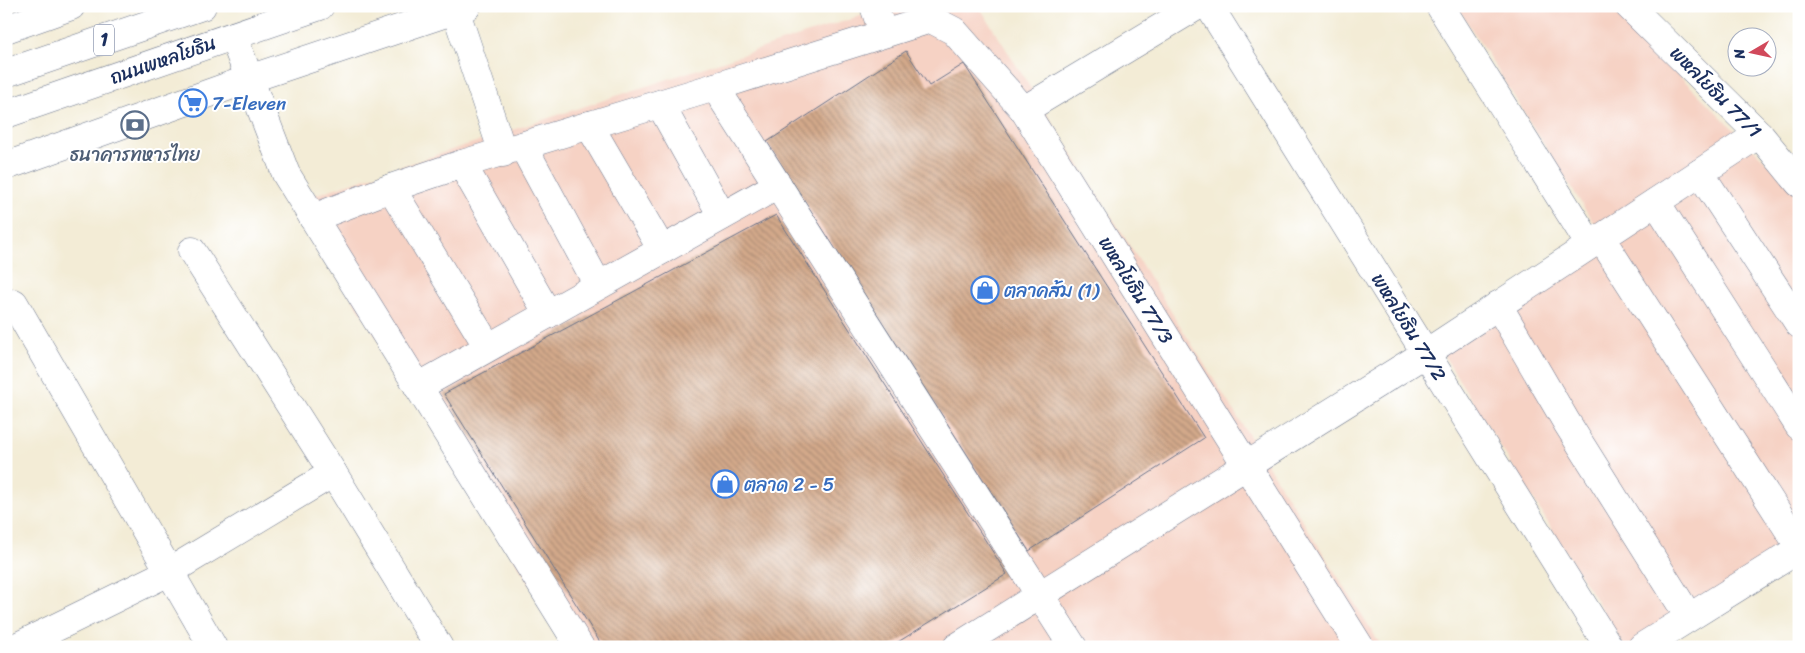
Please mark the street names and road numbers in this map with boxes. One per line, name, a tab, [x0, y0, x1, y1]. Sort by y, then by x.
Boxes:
road number: 1	[94, 24, 114, 56]
street label: ถนนพหลโยธิน	[105, 26, 221, 94]
street label: พหลโยธิน 77/1	[1662, 38, 1770, 146]
street label: พหลโยธิน 77/3	[1090, 230, 1183, 351]
street label: พหลโยธิน 77/2	[1363, 266, 1455, 388]

